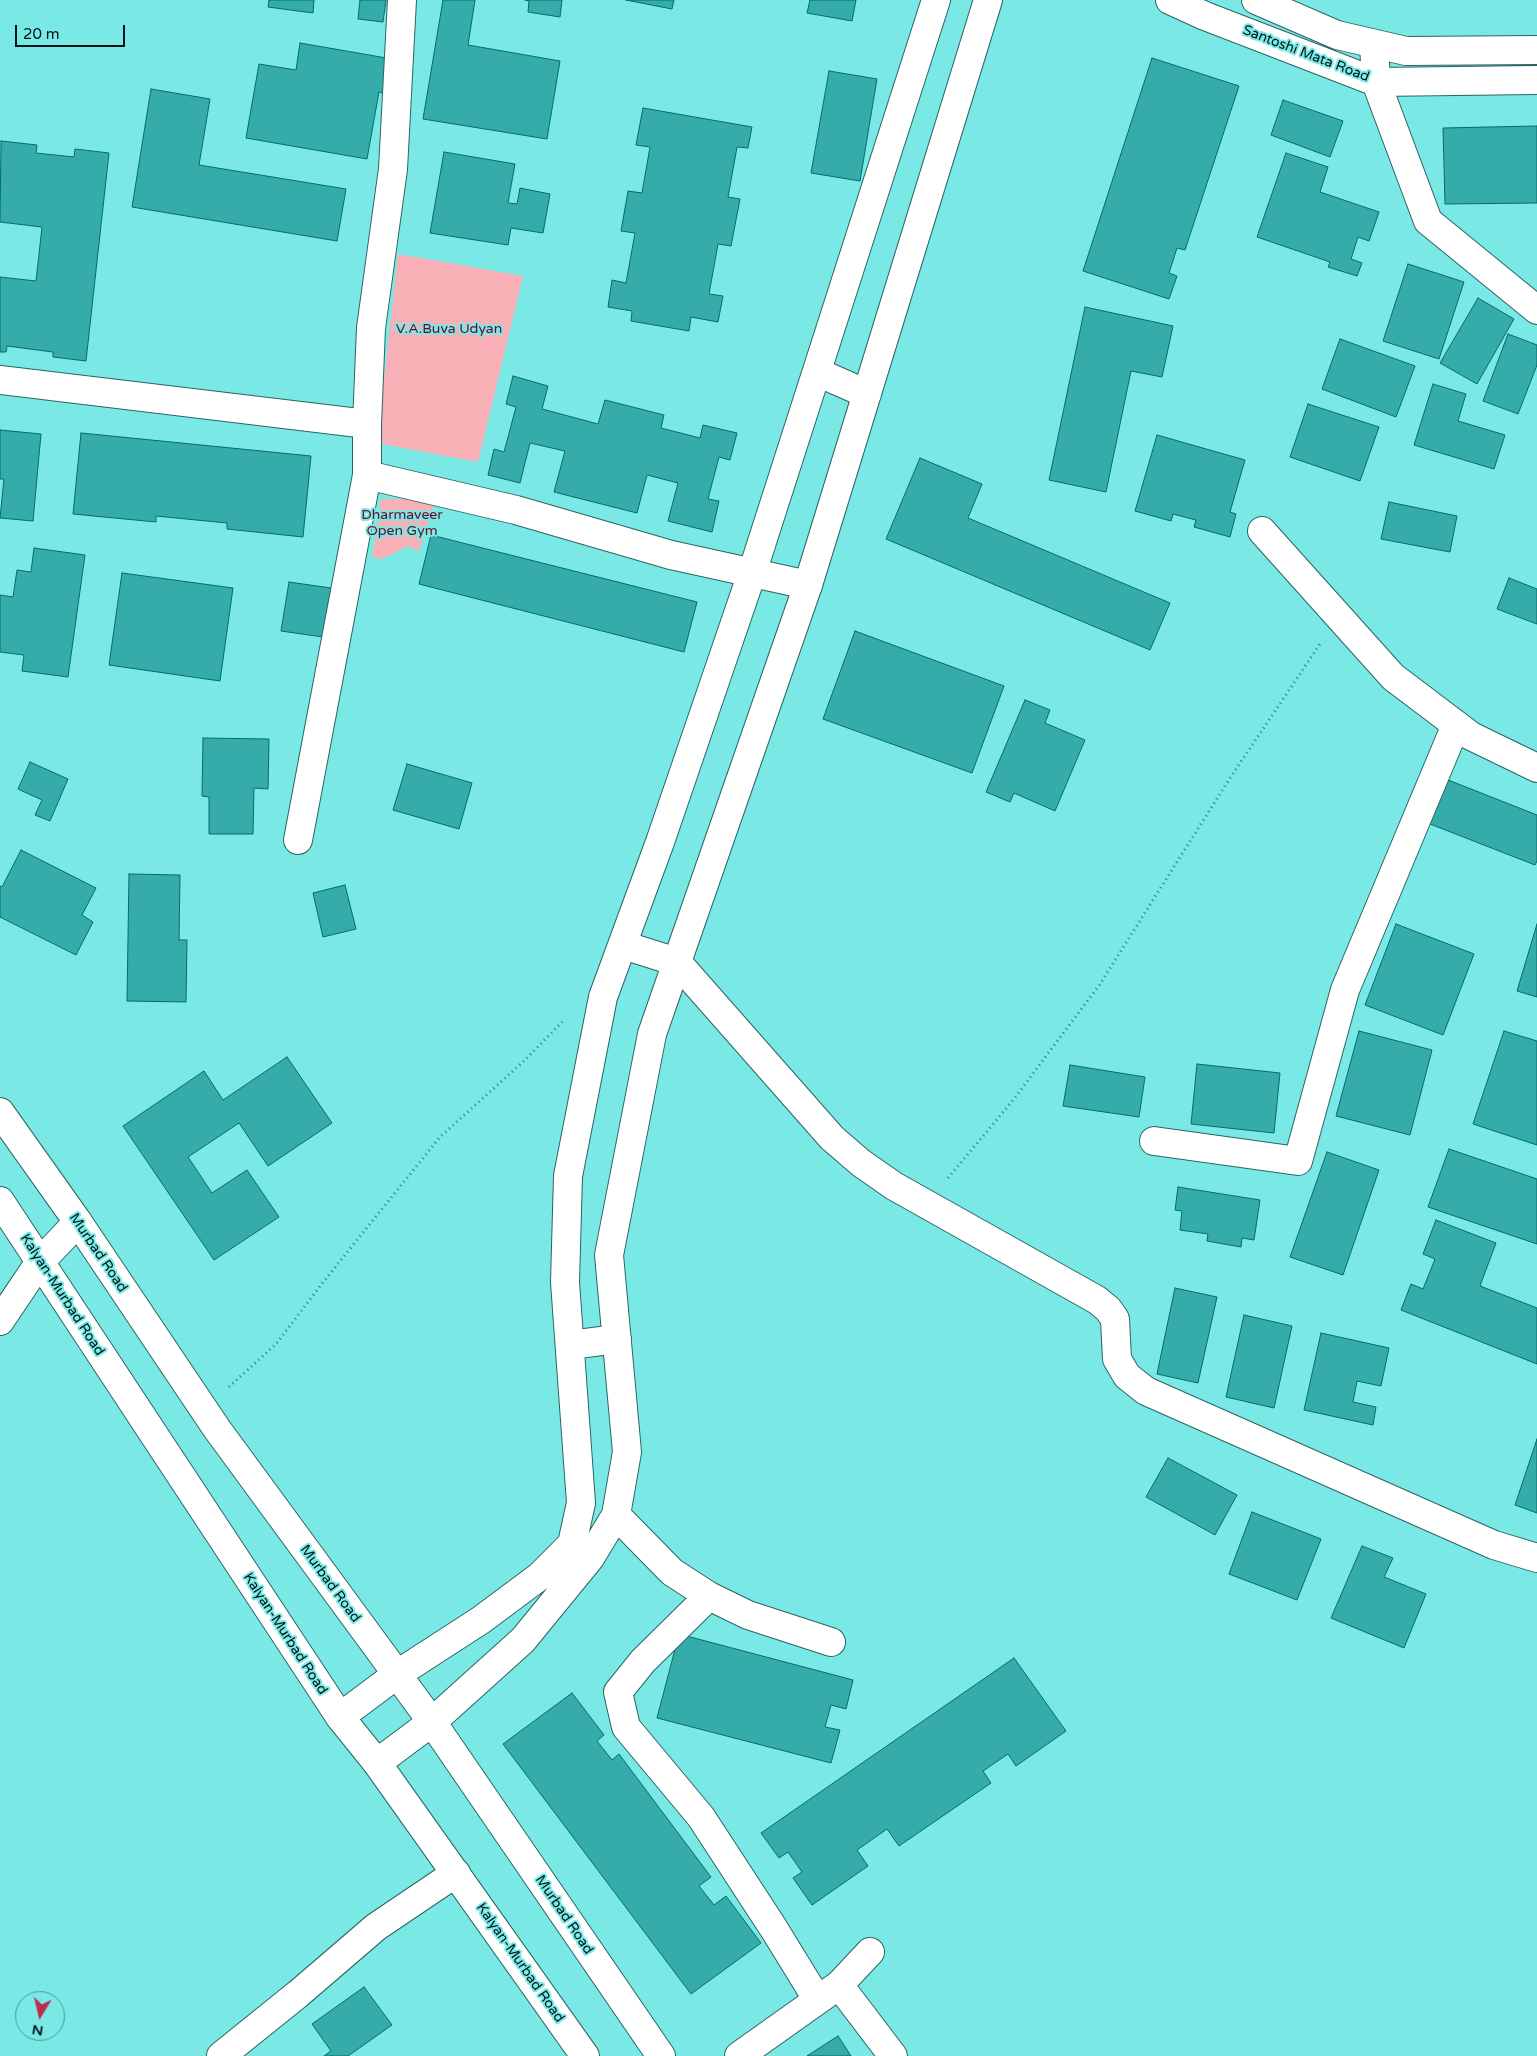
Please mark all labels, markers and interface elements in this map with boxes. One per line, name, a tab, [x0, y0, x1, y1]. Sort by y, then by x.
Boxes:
scale bar	[18, 15, 128, 47]
street label: Santoshi Mata Road	[1240, 22, 1372, 86]
text: 20 m	[23, 25, 60, 43]
park label: V.A.Buva Udyan	[396, 321, 502, 337]
park label: Dharmaveer Open Gym	[361, 507, 443, 540]
street label: Murbad Road	[65, 1210, 131, 1296]
street label: Kalyan-Murbad Road	[16, 1231, 108, 1359]
street label: Murbad Road	[296, 1542, 364, 1626]
street label: Kalyan-Murbad Road	[239, 1570, 331, 1698]
street label: Murbad Road	[531, 1872, 597, 1958]
street label: Kalyan-Murbad Road	[472, 1900, 568, 2026]
north arrow	[15, 1991, 65, 2041]
text: N	[31, 2021, 45, 2040]

